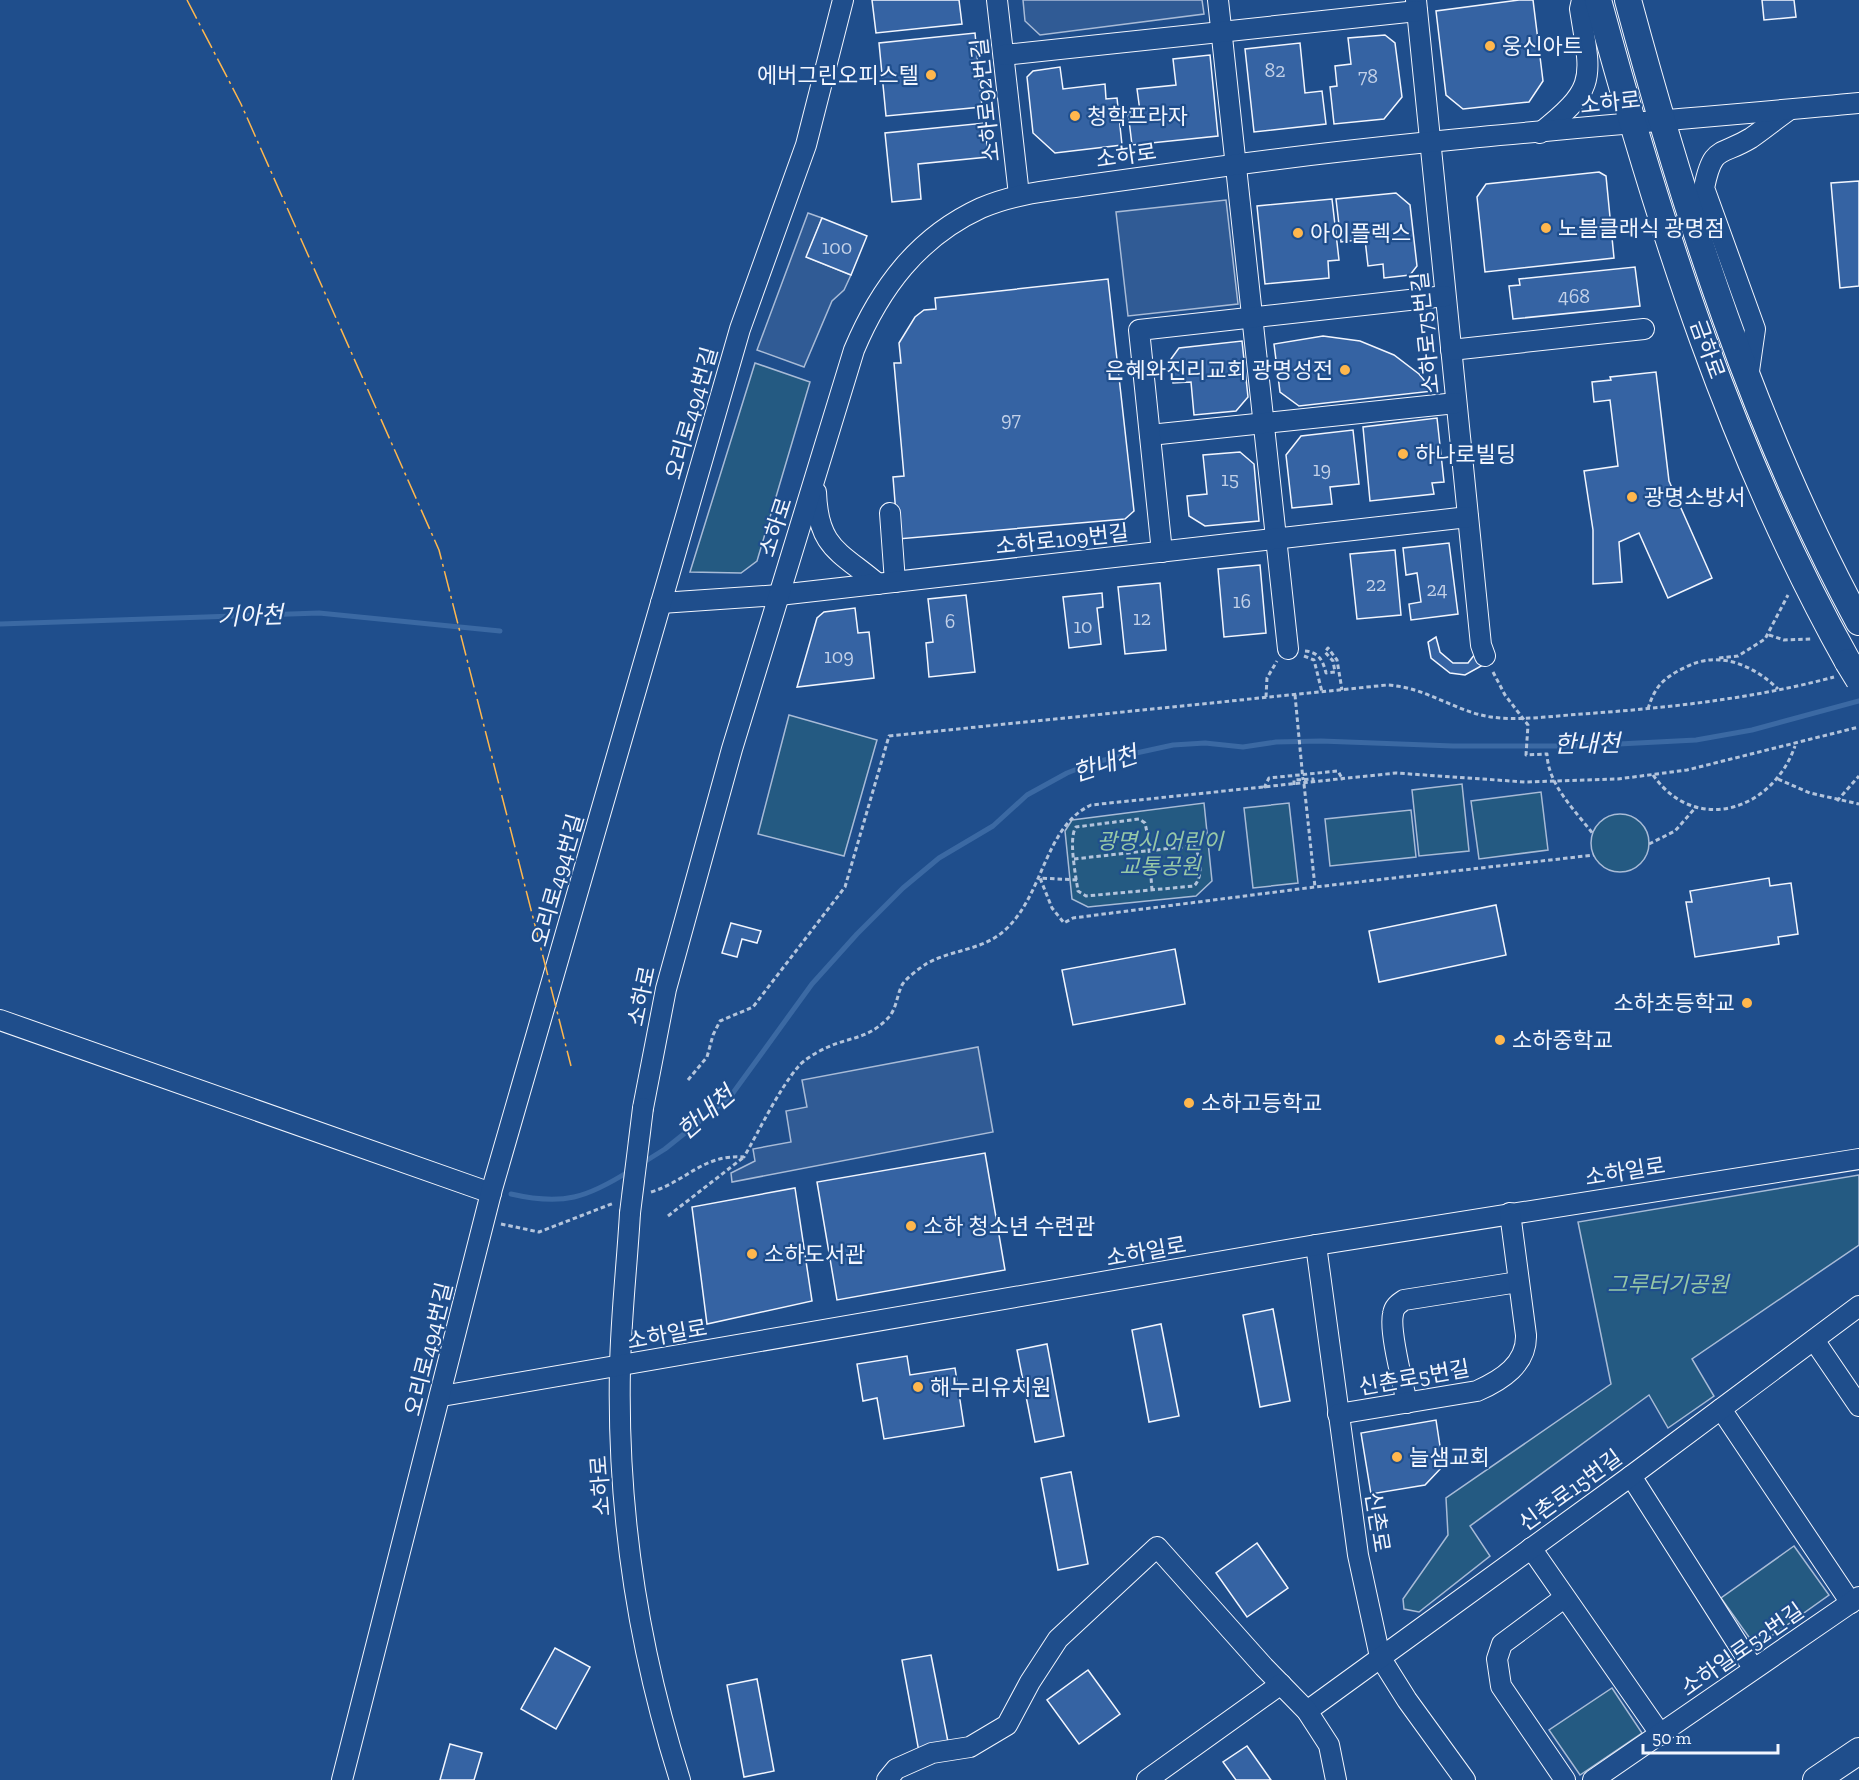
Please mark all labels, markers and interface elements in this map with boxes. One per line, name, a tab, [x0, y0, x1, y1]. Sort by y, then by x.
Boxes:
place label: 웅신아트	[1502, 33, 1583, 60]
street label: 소하로92번길	[966, 37, 1005, 163]
marker: 웅신아트	[1483, 39, 1497, 53]
house number: 82	[1264, 58, 1286, 82]
place label: 에버그린오피스텔	[757, 62, 919, 89]
house number: 78	[1358, 64, 1378, 88]
marker: 에버그린오피스텔	[924, 68, 938, 82]
street label: 소하로	[1578, 86, 1642, 119]
place label: 청학프라자	[1087, 103, 1188, 130]
marker: 청학프라자	[1068, 109, 1082, 123]
street label: 소하로	[1094, 138, 1158, 173]
place label: 노블클래식 광명점	[1558, 215, 1725, 242]
place label: 아이플렉스	[1310, 220, 1411, 247]
marker: 노블클래식 광명점	[1539, 221, 1553, 235]
marker: 아이플렉스	[1291, 226, 1305, 240]
house number: 100	[822, 235, 852, 259]
street label: 소하로75번길	[1406, 270, 1445, 395]
house number: 468	[1558, 284, 1590, 308]
street label: 금하로	[1684, 316, 1731, 382]
street label: 오리로494번길	[660, 344, 723, 483]
place label: 은혜와진리교회 광명성전	[1105, 357, 1333, 384]
marker: 은혜와진리교회 광명성전	[1338, 363, 1352, 377]
house number: 97	[1001, 407, 1022, 431]
place label: 하나로빌딩	[1415, 441, 1516, 468]
marker: 하나로빌딩	[1396, 447, 1410, 461]
house number: 19	[1313, 457, 1331, 481]
house number: 15	[1221, 467, 1239, 491]
place label: 광명소방서	[1644, 484, 1745, 511]
marker: 광명소방서	[1625, 490, 1639, 504]
street label: 소하로	[753, 494, 798, 560]
street label: 소하로109번길	[994, 519, 1130, 560]
house number: 22	[1366, 572, 1386, 596]
house number: 24	[1426, 577, 1448, 601]
house number: 16	[1233, 589, 1251, 613]
water label: 기아천	[216, 600, 287, 631]
house number: 12	[1133, 606, 1151, 630]
house number: 6	[945, 609, 955, 633]
house number: 10	[1073, 614, 1093, 638]
house number: 109	[824, 644, 854, 668]
water label: 한내천	[1554, 728, 1623, 759]
water label: 한내천	[1069, 739, 1144, 788]
street label: 오리로494번길	[526, 811, 589, 950]
park label: 광명시 어린이 교통공원	[1097, 828, 1225, 880]
street label: 소하로	[622, 964, 661, 1029]
place label: 소하초등학교	[1614, 990, 1735, 1017]
marker: 소하초등학교	[1740, 996, 1754, 1010]
place label: 소하중학교	[1512, 1027, 1613, 1054]
marker: 소하중학교	[1493, 1033, 1507, 1047]
water label: 한내천	[671, 1078, 742, 1145]
place label: 소하고등학교	[1201, 1090, 1322, 1117]
marker: 소하고등학교	[1182, 1096, 1196, 1110]
street label: 소하일로	[1583, 1152, 1667, 1191]
place label: 소하 청소년 수련관	[923, 1213, 1095, 1240]
marker: 소하 청소년 수련관	[904, 1219, 918, 1233]
street label: 소하일로	[1104, 1231, 1188, 1272]
place label: 소하도서관	[764, 1241, 865, 1268]
marker: 소하도서관	[745, 1247, 759, 1261]
park label: 그루터기공원	[1607, 1271, 1730, 1298]
street label: 오리로494번길	[399, 1280, 458, 1419]
street label: 소하일로	[625, 1314, 709, 1355]
street label: 신촌로5번길	[1356, 1354, 1472, 1401]
place label: 해누리유치원	[930, 1374, 1051, 1401]
marker: 해누리유치원	[911, 1380, 925, 1394]
place label: 늘샘교회	[1409, 1444, 1490, 1471]
street label: 신촌로15번길	[1513, 1444, 1627, 1537]
marker: 늘샘교회	[1390, 1450, 1404, 1464]
street label: 소하로	[585, 1455, 616, 1517]
street label: 신촌로	[1359, 1490, 1396, 1554]
street label: 소하일로52번길	[1676, 1597, 1809, 1702]
scale bar	[1643, 1717, 1778, 1755]
text: 50 m	[1652, 1727, 1692, 1749]

